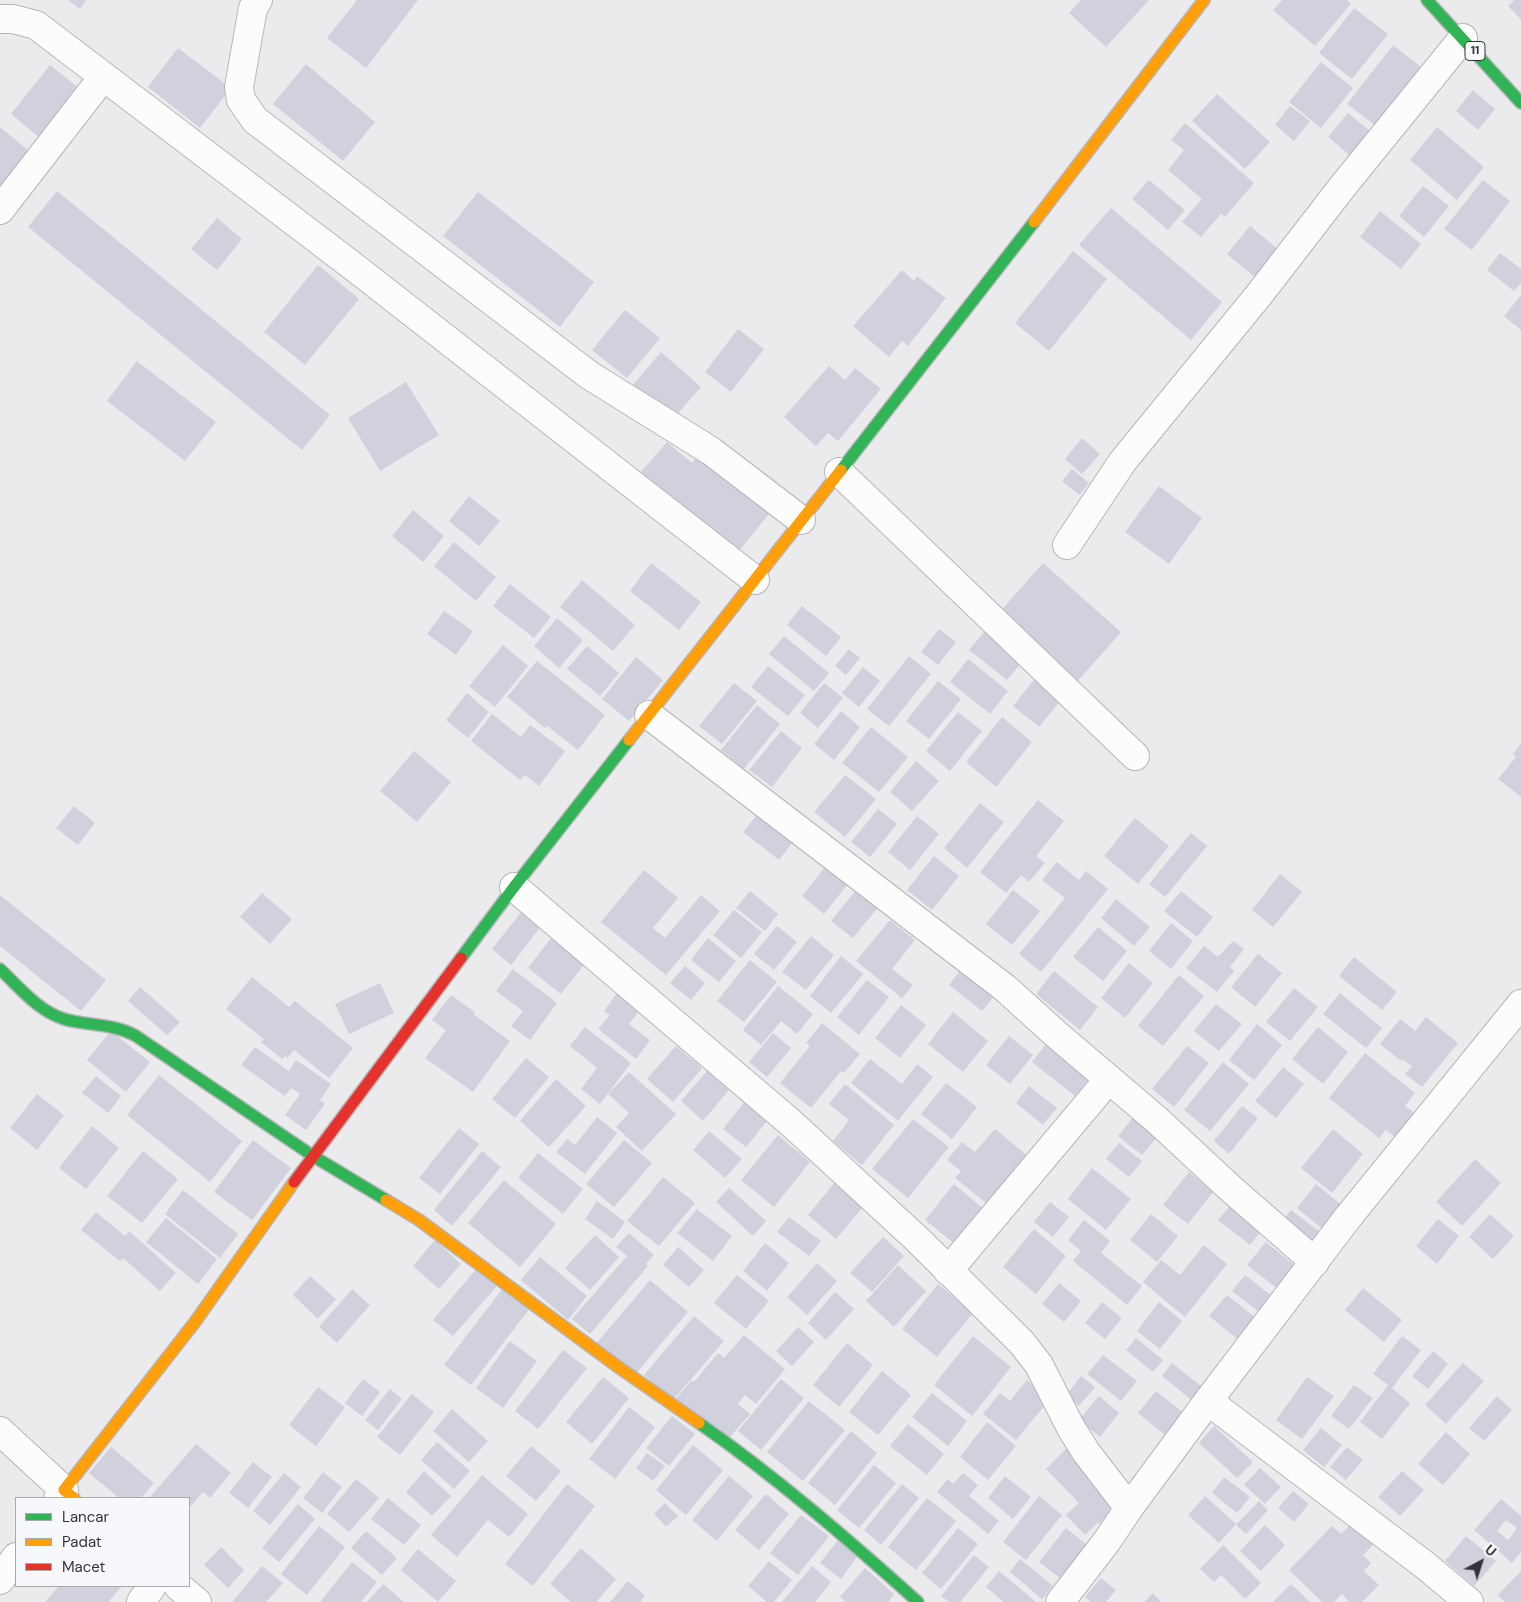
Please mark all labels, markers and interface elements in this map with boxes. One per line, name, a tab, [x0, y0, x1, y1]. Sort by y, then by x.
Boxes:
road number: 11	[1465, 41, 1485, 60]
legend	[15, 1497, 190, 1587]
text: Lancar	[62, 1507, 109, 1527]
text: Padat	[62, 1532, 102, 1552]
north arrow	[1456, 1537, 1506, 1587]
text: U	[1481, 1541, 1500, 1560]
text: Macet	[62, 1557, 106, 1577]

